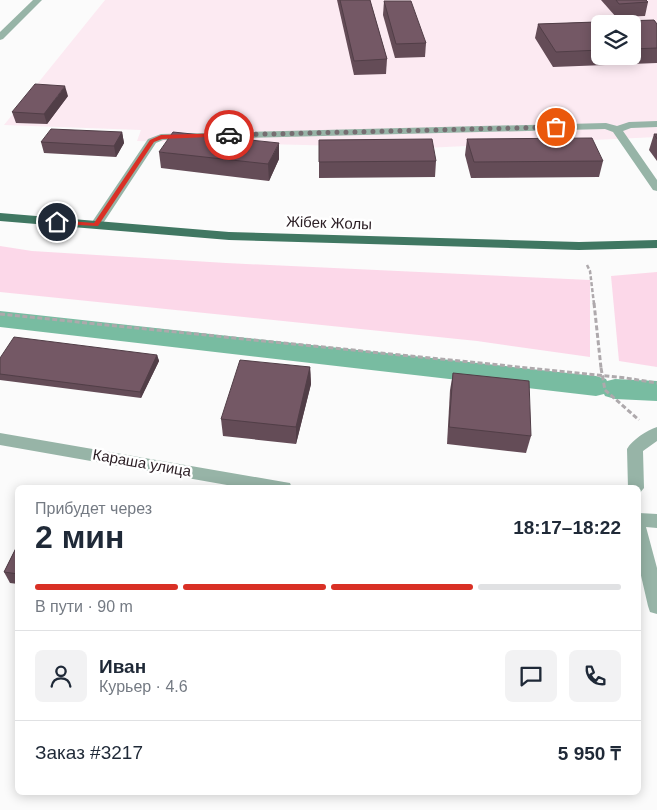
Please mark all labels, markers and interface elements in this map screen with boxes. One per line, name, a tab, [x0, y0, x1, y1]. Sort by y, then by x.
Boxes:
map controls	[591, 15, 641, 65]
button: layers	[591, 15, 641, 65]
pin	[535, 106, 577, 148]
courier	[204, 110, 254, 160]
icon: bag	[542, 113, 570, 141]
icon: car	[215, 121, 243, 149]
pin	[36, 201, 78, 243]
icon: home	[43, 208, 71, 236]
street label: Жібек Жолы	[286, 213, 372, 232]
street label: Караша улица	[92, 445, 193, 480]
text: Прибудет через	[35, 500, 152, 517]
text: 18:17–18:22	[513, 517, 621, 538]
text: 2 мин	[35, 519, 124, 555]
text: В пути · 90 m	[35, 598, 133, 615]
button: person	[35, 650, 87, 702]
button: chat	[505, 650, 557, 702]
button: phone	[569, 650, 621, 702]
text: Иван	[99, 656, 146, 677]
text: Курьер · 4.6	[99, 678, 188, 695]
text: Заказ #3217	[35, 742, 143, 763]
text: 5 950 ₸	[558, 743, 621, 764]

